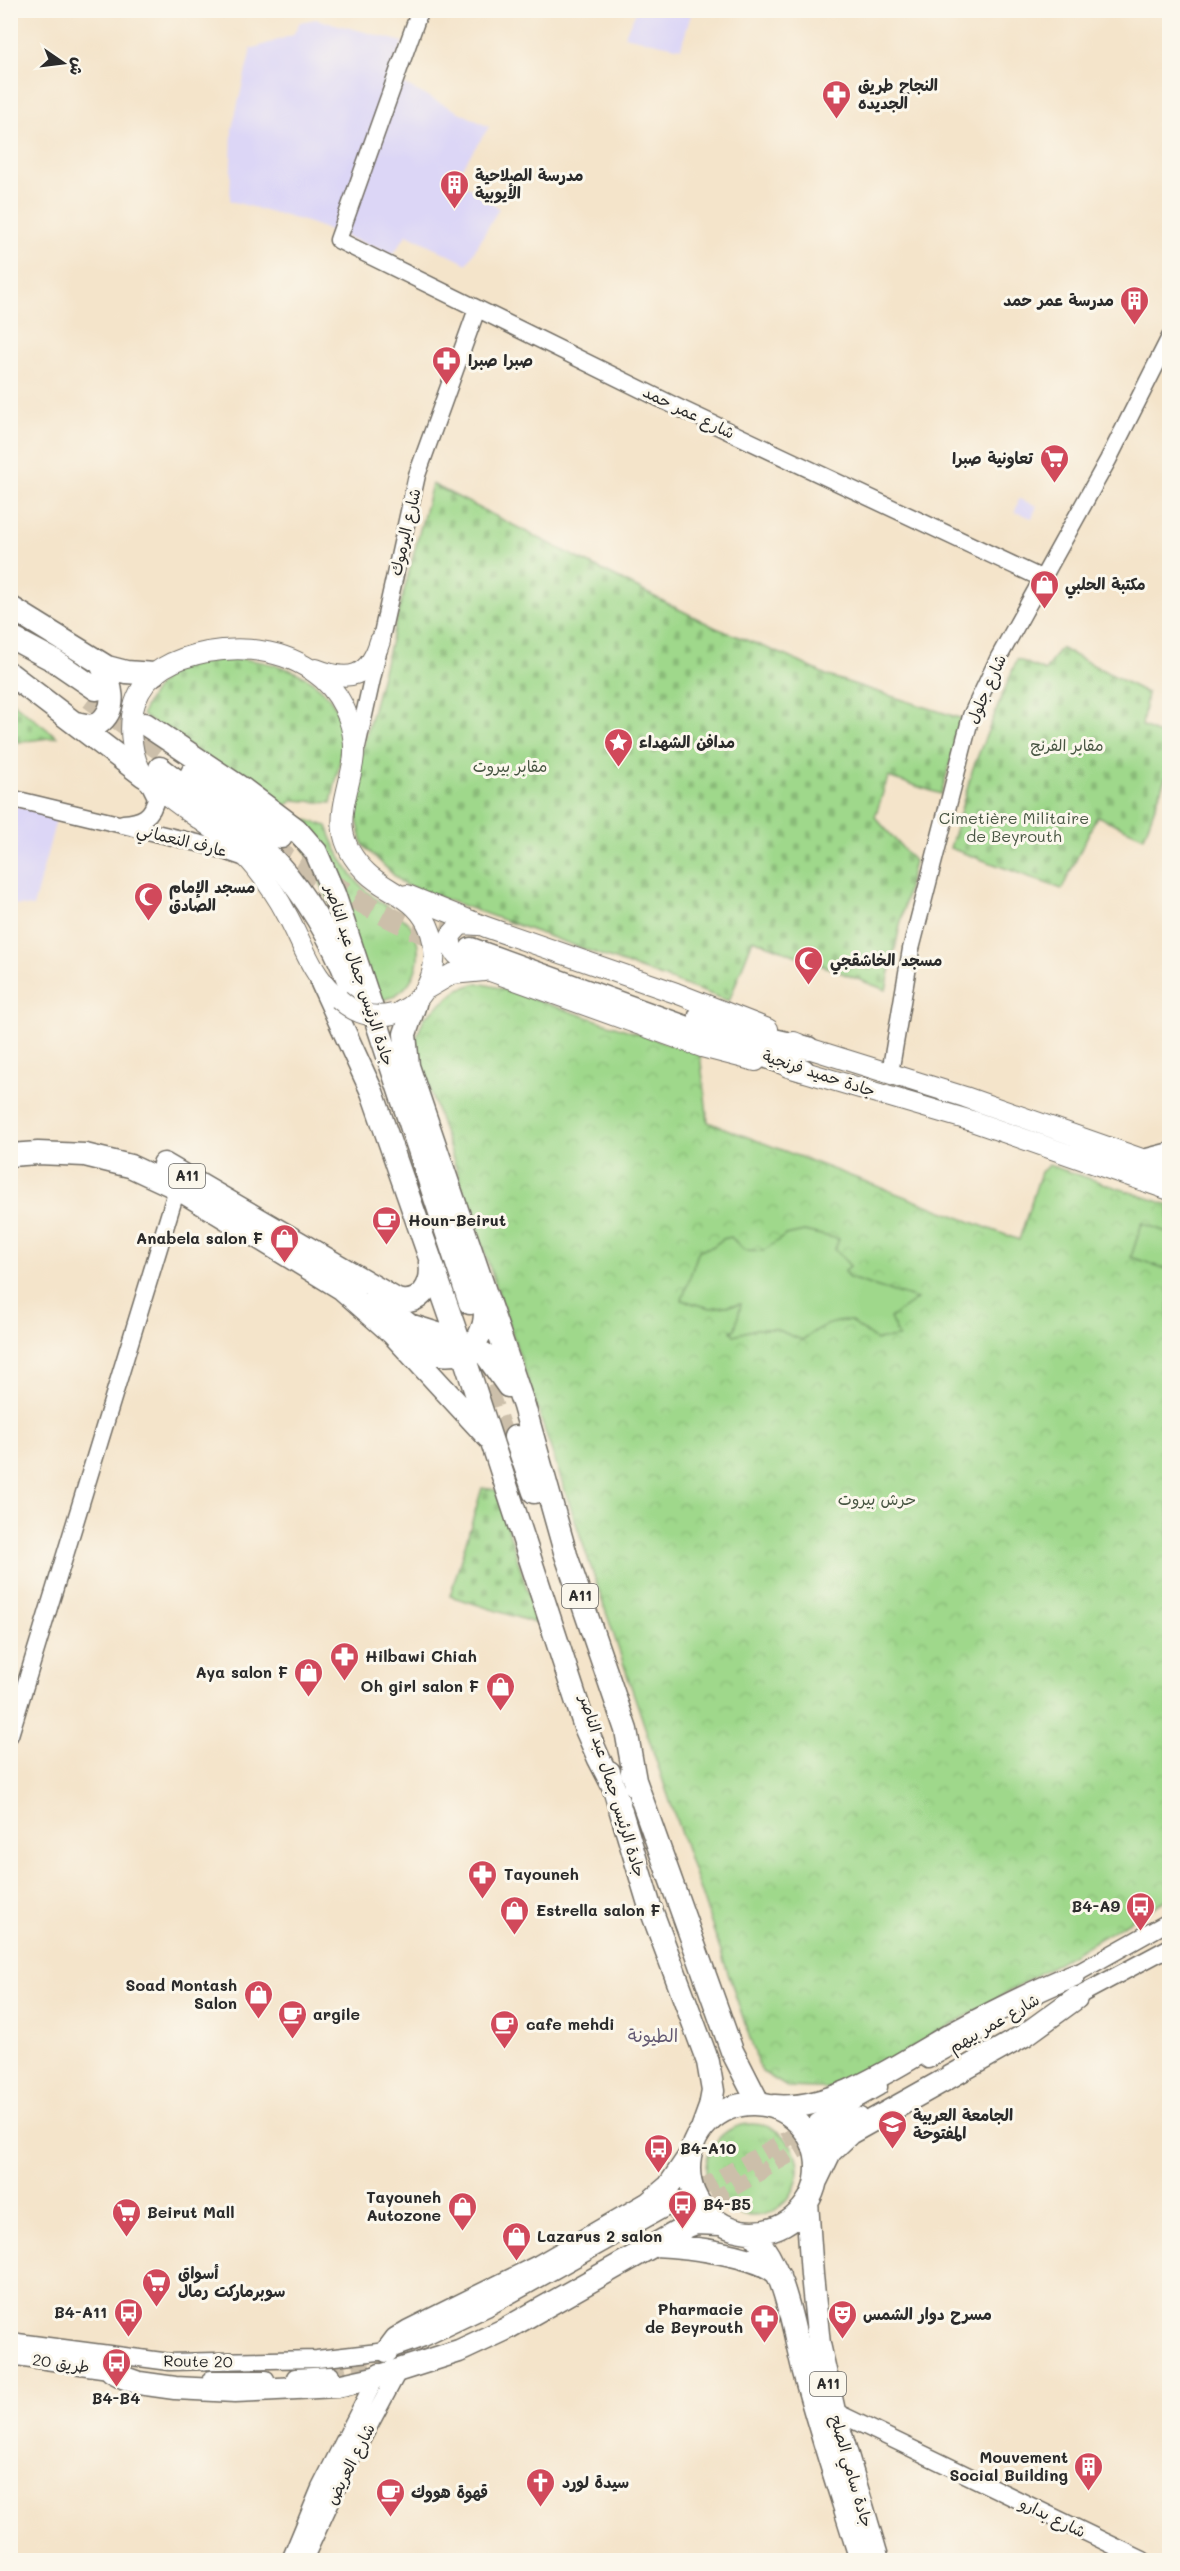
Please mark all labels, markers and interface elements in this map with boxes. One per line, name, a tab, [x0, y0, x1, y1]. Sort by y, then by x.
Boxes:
north arrow	[33, 33, 93, 93]
text: ش	[66, 56, 90, 78]
place label: النجاح طريق الجديده	[858, 74, 938, 113]
pharmacy icon: النجاح طريق الجديده	[821, 78, 853, 120]
place label: مدرسة الصلاحية الأيوبية	[475, 164, 583, 204]
building icon: مدرسة الصلاحية الأيوبية	[438, 168, 470, 210]
building icon: مدرسة عمر حمد	[1119, 284, 1151, 326]
place label: مدرسة عمر حمد	[1003, 289, 1114, 310]
pharmacy icon: صبرا صبرا	[431, 344, 463, 386]
place label: صبرا صبرا	[468, 349, 533, 370]
street label: شارع عمر حمد	[639, 380, 739, 445]
supermarket icon: تعاونية صبرا	[1038, 442, 1070, 484]
place label: تعاونية صبرا	[952, 447, 1034, 469]
street label: شارع اليرموك	[384, 486, 427, 578]
shop icon: مكتبة الحلبي	[1028, 568, 1060, 610]
place label: مكتبة الحلبي	[1065, 573, 1146, 599]
street label: شارع جلول	[961, 651, 1012, 728]
place icon: مدافن الشهداء	[602, 726, 634, 768]
place label: مدافن الشهداء	[639, 731, 735, 752]
park label: مقابر الفرنج	[1031, 734, 1103, 756]
park label: مقابر بيروت	[473, 755, 547, 776]
park label: Cimetière Militaire de Beyrouth	[939, 807, 1089, 846]
street label: عارف النعماني	[134, 818, 229, 866]
place label: مسجد الإمام الصادق	[169, 876, 255, 915]
mosque icon: مسجد الإمام الصادق	[132, 880, 164, 922]
street label: جادة الرئيس جمال عبد الناصر	[321, 880, 400, 1068]
mosque icon: مسجد الخاشقجي	[793, 944, 825, 986]
place label: مسجد الخاشقجي	[830, 949, 942, 975]
street label: جادة حميد فرنجية	[760, 1044, 878, 1101]
road number: A11	[169, 1164, 205, 1188]
cafe icon: Houn-Beirut	[371, 1204, 403, 1246]
place label: Houn-Beirut	[408, 1209, 506, 1230]
shop icon: Anabela salon F	[268, 1222, 300, 1264]
place label: Anabela salon F	[136, 1227, 263, 1248]
park label: حرش بيروت	[838, 1488, 916, 1509]
road number: A11	[562, 1584, 598, 1608]
pharmacy icon: Hilbawi Chiah	[328, 1640, 360, 1682]
place label: Hilbawi Chiah	[365, 1645, 477, 1666]
shop icon: Aya salon F	[293, 1656, 325, 1698]
place label: Aya salon F	[195, 1661, 288, 1682]
shop icon: Oh girl salon F	[484, 1670, 516, 1712]
place label: Oh girl salon F	[360, 1675, 479, 1696]
street label: جادة الرئيس جمال عبد الناصر	[575, 1690, 651, 1879]
pharmacy icon: Tayouneh	[467, 1858, 499, 1900]
place label: Tayouneh	[504, 1863, 579, 1884]
bus stop icon: B4-A9	[1125, 1890, 1157, 1932]
shop icon: Estrella salon F	[499, 1894, 531, 1936]
place label: B4-A9	[1072, 1895, 1120, 1916]
place label: Estrella salon F	[536, 1899, 661, 1920]
place label: Soad Montash Salon	[125, 1974, 237, 2013]
shop icon: Soad Montash Salon	[242, 1978, 274, 2020]
street label: شارع عمر بيهم	[945, 1988, 1044, 2060]
cafe icon: argile	[276, 1998, 308, 2040]
place label: argile	[313, 2003, 360, 2024]
cafe icon: cafe mehdi	[489, 2008, 521, 2050]
place label: cafe mehdi	[526, 2013, 615, 2034]
district label: الطيونة	[628, 2023, 678, 2047]
place label: الجامعة العربية المفتوحة	[913, 2104, 1013, 2144]
school or university icon: الجامعة العربية المفتوحة	[876, 2108, 908, 2150]
bus stop icon: B4-A10	[643, 2132, 675, 2174]
place label: B4-A10	[680, 2137, 736, 2158]
place label: Tayouneh Autozone	[366, 2186, 441, 2225]
bus stop icon: B4-B5	[666, 2188, 698, 2230]
shop icon: Tayouneh Autozone	[446, 2190, 478, 2232]
place label: B4-B5	[703, 2193, 751, 2214]
supermarket icon: Beirut Mall	[110, 2196, 142, 2238]
place label: Beirut Mall	[147, 2201, 235, 2222]
shop icon: Lazarus 2 salon	[500, 2220, 532, 2262]
place label: Lazarus 2 salon	[537, 2225, 662, 2246]
place label: أسواق سوبرماركت رمال	[178, 2262, 285, 2302]
supermarket icon: أسواق سوبرماركت رمال	[141, 2266, 173, 2308]
bus stop icon: B4-A11	[112, 2296, 144, 2338]
place label: Pharmacie de Beyrouth	[645, 2298, 743, 2337]
theatre icon: مسرح دوار الشمس	[826, 2298, 858, 2340]
place label: B4-A11	[54, 2301, 107, 2322]
pharmacy icon: Pharmacie de Beyrouth	[748, 2302, 780, 2344]
place label: مسرح دوار الشمس	[863, 2303, 992, 2325]
bus stop icon: B4-B4	[100, 2346, 132, 2388]
street label: طريق 20	[31, 2348, 91, 2377]
street label: Route 20	[163, 2349, 233, 2372]
road number: A11	[810, 2372, 846, 2396]
place label: B4-B4	[92, 2387, 140, 2408]
street label: جادة سامي الصلح	[822, 2412, 879, 2531]
street label: شارع العريض	[320, 2420, 381, 2509]
place label: Mouvement Social Building	[949, 2446, 1068, 2485]
building icon: Mouvement Social Building	[1073, 2450, 1105, 2492]
church icon: سيدة لورد	[525, 2466, 557, 2508]
place label: سيدة لورد	[562, 2471, 629, 2493]
cafe icon: قهوة هووك	[374, 2476, 406, 2518]
place label: قهوة هووك	[411, 2481, 488, 2504]
street label: شارع بدارو	[1015, 2491, 1090, 2543]

